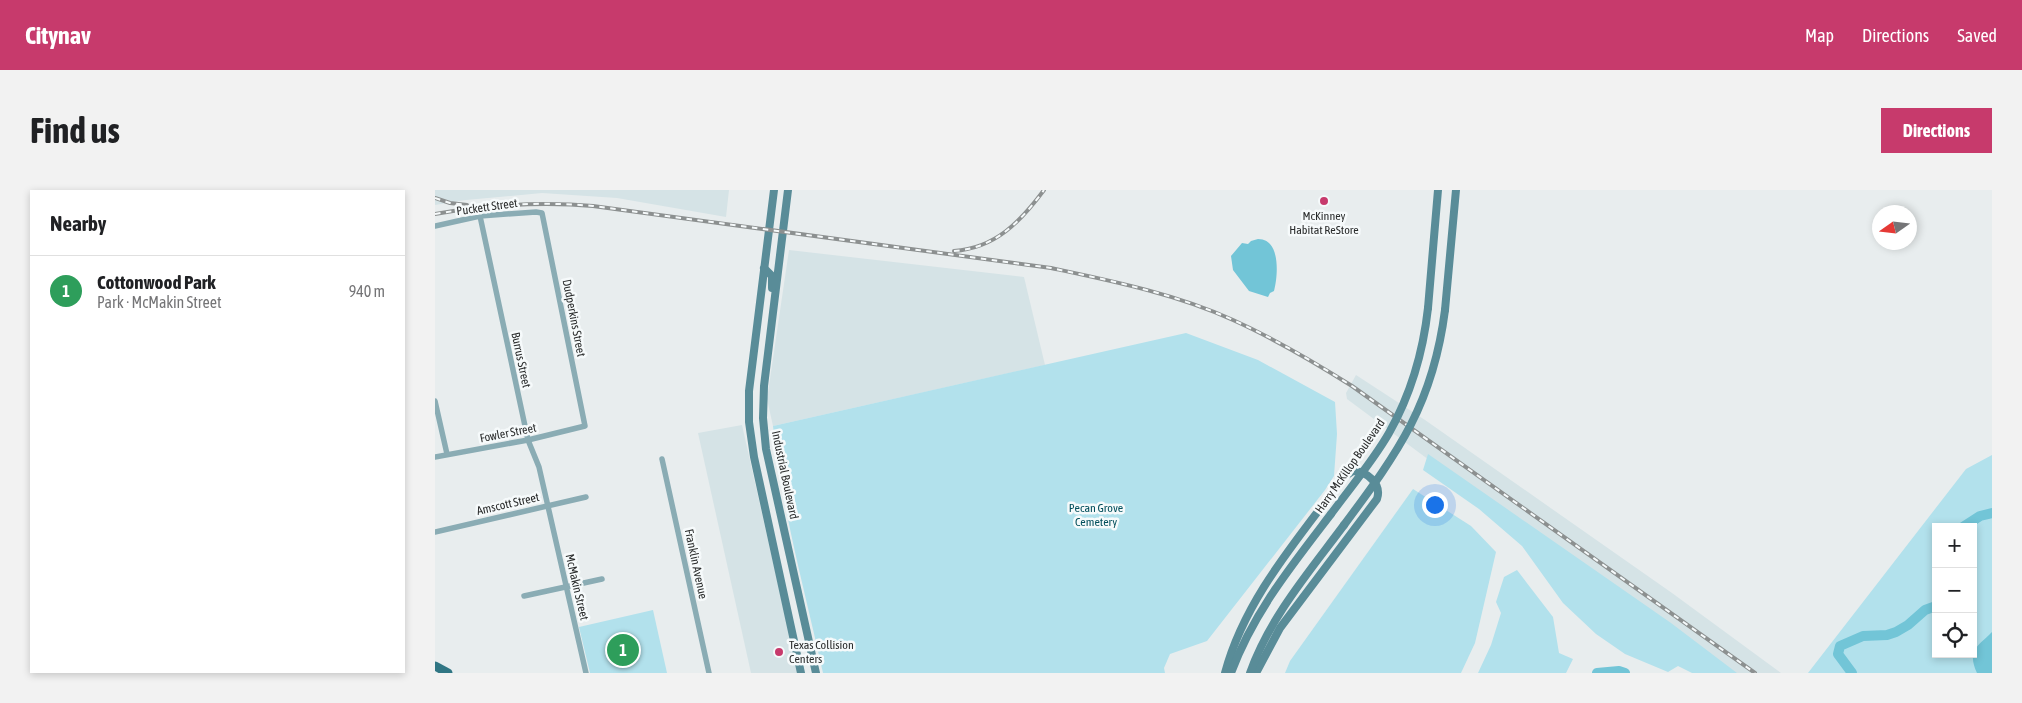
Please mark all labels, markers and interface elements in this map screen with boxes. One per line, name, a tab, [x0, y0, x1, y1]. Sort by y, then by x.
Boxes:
text: Citynav	[25, 22, 91, 49]
text: Map	[1805, 25, 1834, 46]
text: Directions	[1862, 25, 1929, 46]
text: Saved	[1957, 25, 1997, 46]
button: Directions	[1881, 108, 1992, 153]
text: Find us	[30, 110, 120, 150]
marker: McKinney Habitat ReStore	[1318, 195, 1330, 207]
street label: Puckett Street	[456, 196, 519, 218]
north arrow	[1872, 205, 1917, 250]
place label: McKinney Habitat ReStore	[1289, 209, 1359, 237]
text: Nearby	[50, 211, 106, 235]
text: Cottonwood Park	[97, 271, 216, 293]
street label: Dudperkins Street	[560, 278, 588, 358]
text: 1	[62, 282, 70, 300]
text: 940 m	[349, 282, 385, 300]
text: Park · McMakin Street	[97, 293, 222, 311]
street label: Burrus Street	[508, 331, 534, 390]
street label: Harry McKillop Boulevard	[1312, 416, 1388, 516]
street label: Fowler Street	[479, 421, 538, 445]
street label: Industrial Boulevard	[769, 430, 801, 520]
street label: Amscott Street	[475, 490, 541, 518]
your location	[1422, 492, 1448, 518]
park label: Pecan Grove Cemetery	[1069, 501, 1123, 529]
map controls	[1932, 523, 1977, 658]
button: +	[1932, 523, 1977, 568]
street label: Franklin Avenue	[682, 528, 710, 600]
street label: McMakin Street	[563, 553, 592, 622]
button: −	[1932, 568, 1977, 613]
button: locate	[1932, 613, 1977, 658]
pin: 1	[607, 631, 639, 669]
place label: Texas Collision Centers	[789, 638, 854, 666]
marker: Texas Collision Centers	[773, 646, 785, 658]

